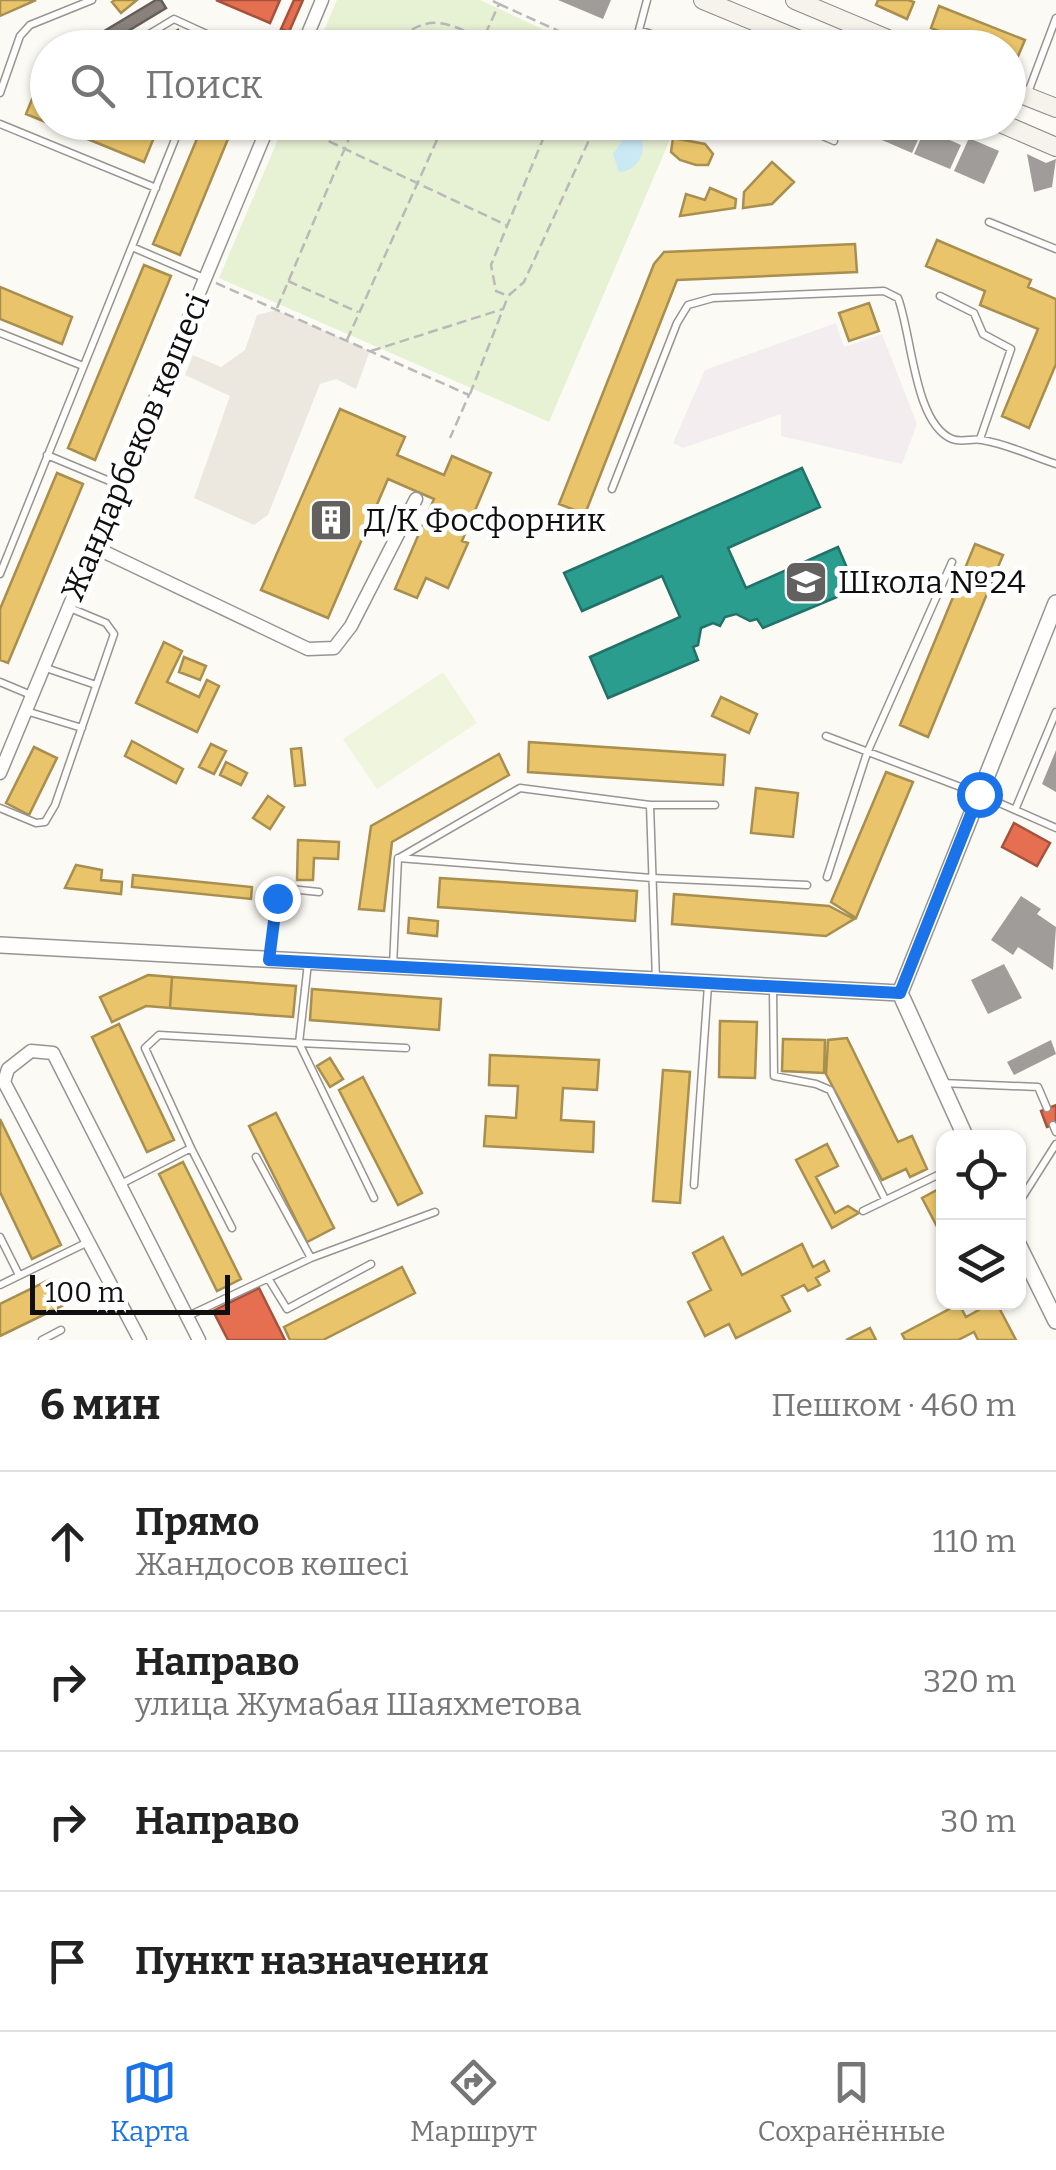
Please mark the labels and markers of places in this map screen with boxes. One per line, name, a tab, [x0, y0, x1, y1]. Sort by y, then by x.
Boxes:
building icon: Д/К Фосфорник	[308, 497, 354, 543]
place label: Д/К Фосфорник	[364, 501, 606, 539]
school or university icon: Школа №24	[783, 559, 829, 605]
place label: Школа №24	[838, 563, 1026, 601]

